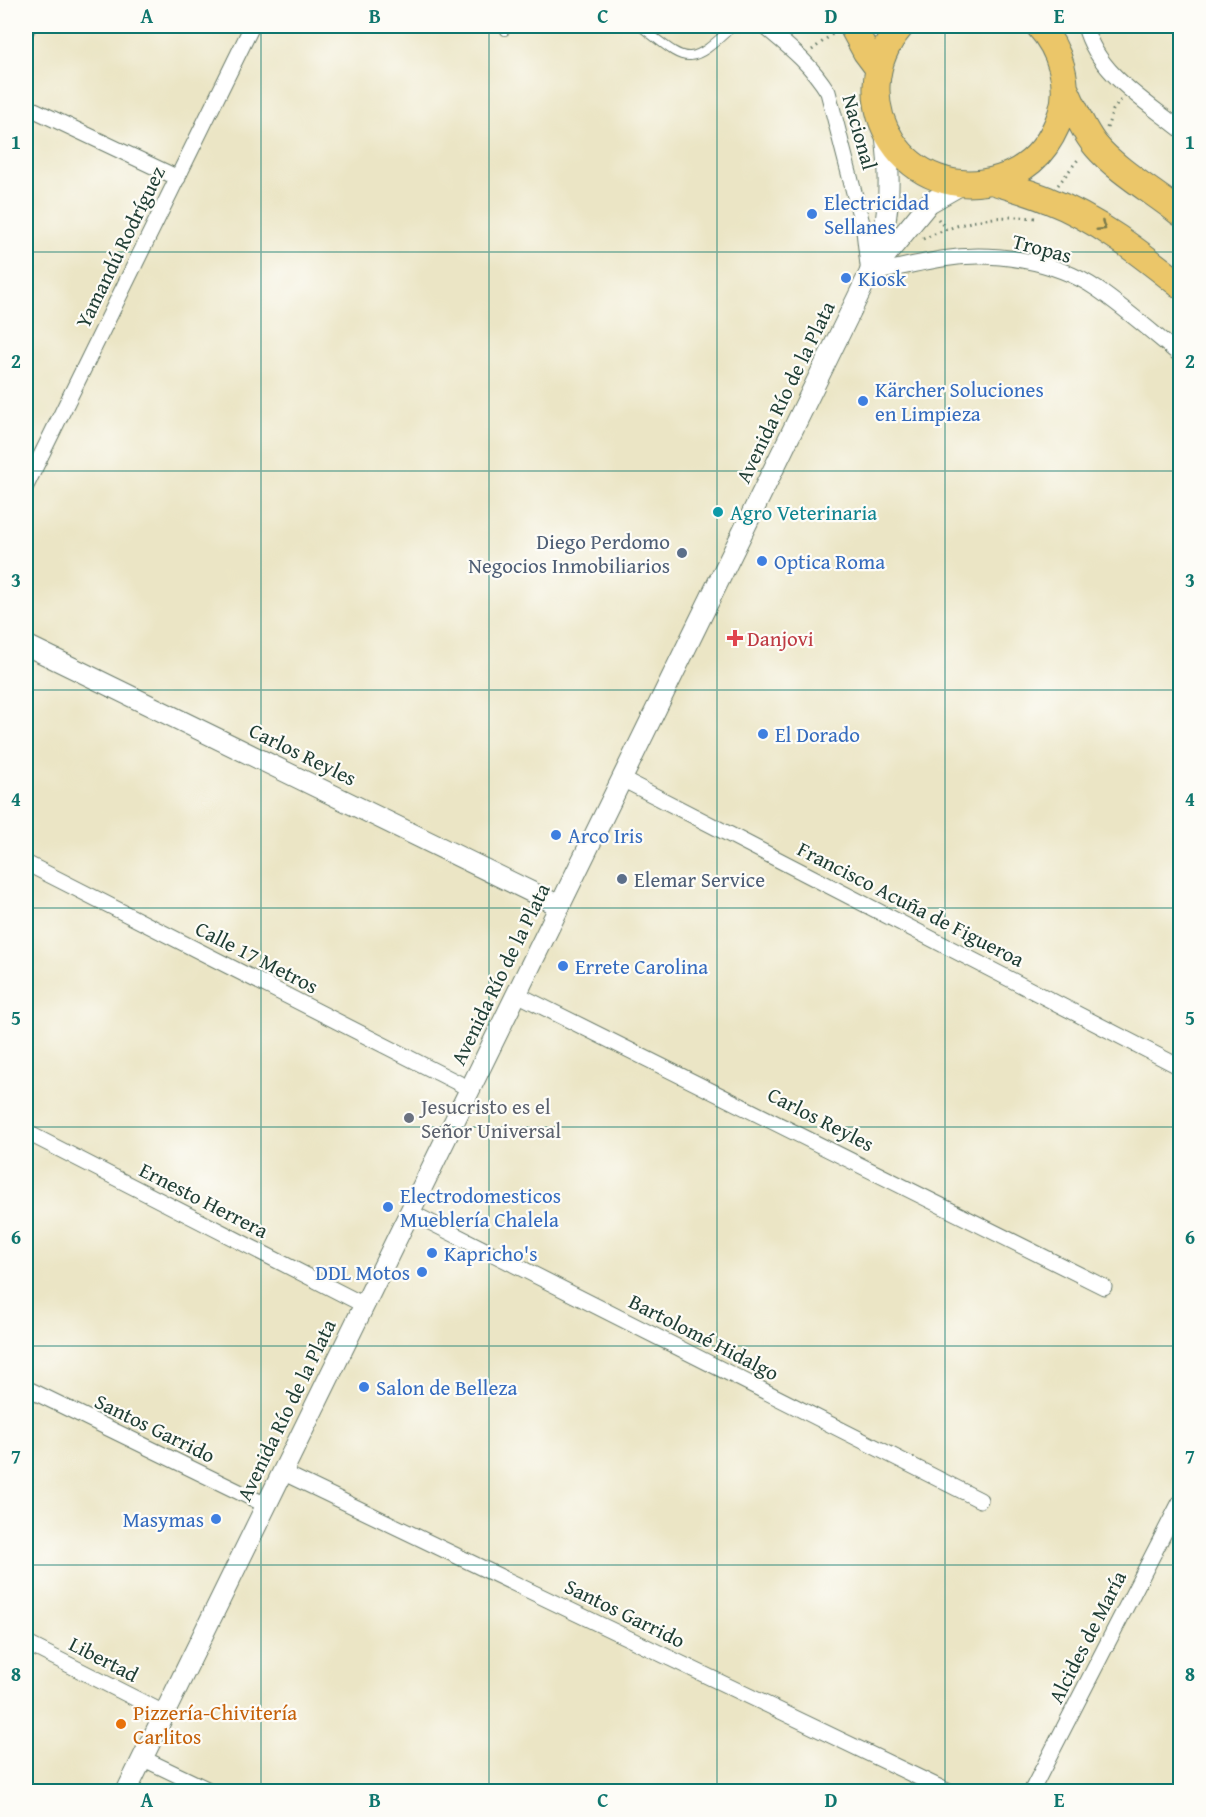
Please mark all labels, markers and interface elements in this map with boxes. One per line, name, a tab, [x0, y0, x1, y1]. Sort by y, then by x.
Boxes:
text: A	[141, 1, 154, 30]
text: B	[369, 1, 381, 30]
text: C	[597, 1, 609, 30]
text: D	[824, 1, 838, 30]
text: E	[1054, 1, 1065, 30]
street label: Nacional	[834, 91, 886, 173]
text: 1	[11, 127, 21, 156]
text: 1	[1185, 127, 1195, 156]
street label: Yamandú Rodríguez	[67, 161, 173, 333]
place label: Electricidad Sellanes	[824, 187, 930, 242]
marker: Electricidad Sellanes	[805, 207, 819, 221]
one-way arrow	[1096, 220, 1106, 232]
street label: Tropas	[1009, 225, 1075, 271]
place label: Kiosk	[858, 263, 906, 294]
marker: Kiosk	[839, 271, 853, 285]
street label: Avenida Río de la Plata	[727, 296, 843, 488]
text: 2	[11, 346, 21, 375]
text: 2	[1185, 346, 1195, 375]
place label: Kärcher Soluciones en Limpieza	[875, 374, 1044, 429]
marker: Kärcher Soluciones en Limpieza	[856, 394, 870, 408]
place label: Agro Veterinaria	[730, 497, 877, 528]
marker: Agro Veterinaria	[711, 505, 725, 519]
place label: Diego Perdomo Negocios Inmobiliarios	[468, 526, 670, 581]
marker: Diego Perdomo Negocios Inmobiliarios	[675, 546, 689, 560]
place label: Optica Roma	[774, 546, 885, 577]
marker: Optica Roma	[755, 554, 769, 568]
text: 3	[11, 565, 21, 594]
text: 3	[1185, 565, 1195, 594]
place label: Danjovi	[747, 623, 814, 654]
marker: Danjovi	[728, 631, 742, 645]
street label: Carlos Reyles	[244, 715, 362, 793]
place label: El Dorado	[775, 719, 860, 750]
marker: El Dorado	[756, 727, 770, 741]
text: 4	[11, 784, 21, 813]
text: 4	[1185, 784, 1195, 813]
place label: Arco Iris	[568, 820, 643, 851]
marker: Arco Iris	[549, 828, 563, 842]
street label: Francisco Acuña de Figueroa	[792, 833, 1030, 975]
place label: Elemar Service	[634, 864, 765, 895]
marker: Elemar Service	[615, 872, 629, 886]
street label: Avenida Río de la Plata	[442, 878, 558, 1070]
street label: Calle 17 Metros	[190, 913, 324, 1001]
place label: Errete Carolina	[575, 951, 708, 982]
marker: Errete Carolina	[556, 959, 570, 973]
text: 5	[11, 1003, 21, 1032]
text: 5	[1185, 1003, 1195, 1032]
street label: Carlos Reyles	[762, 1079, 880, 1159]
place label: Jesucristo es el Señor Universal	[418, 1091, 561, 1146]
marker: Jesucristo es el Señor Universal	[402, 1111, 416, 1125]
street label: Ernesto Herrera	[134, 1154, 274, 1246]
place label: Electrodomesticos Mueblería Chalela	[400, 1180, 561, 1235]
marker: Electrodomesticos Mueblería Chalela	[381, 1200, 395, 1214]
text: 6	[11, 1222, 21, 1251]
text: 6	[1185, 1222, 1195, 1251]
place label: Kapricho's	[444, 1238, 537, 1269]
marker: Kapricho's	[425, 1246, 439, 1260]
place label: DDL Motos	[315, 1257, 410, 1288]
marker: DDL Motos	[415, 1265, 429, 1279]
street label: Bartolomé Hidalgo	[624, 1286, 784, 1388]
street label: Avenida Río de la Plata	[228, 1314, 344, 1506]
place label: Salon de Belleza	[376, 1372, 517, 1403]
marker: Salon de Belleza	[357, 1380, 371, 1394]
street label: Santos Garrido	[90, 1385, 220, 1471]
text: 7	[11, 1441, 21, 1470]
text: 7	[1185, 1441, 1195, 1470]
place label: Masymas	[123, 1504, 204, 1535]
marker: Masymas	[209, 1512, 223, 1526]
street label: Alcides de María	[1040, 1565, 1134, 1709]
street label: Santos Garrido	[560, 1570, 690, 1656]
street label: Libertad	[64, 1628, 145, 1690]
text: 8	[11, 1659, 21, 1688]
text: 8	[1185, 1659, 1195, 1688]
place label: Pizzería-Chivitería Carlitos	[133, 1697, 297, 1752]
marker: Pizzería-Chivitería Carlitos	[114, 1717, 128, 1731]
text: A	[141, 1785, 154, 1814]
text: B	[369, 1785, 381, 1814]
text: C	[597, 1785, 609, 1814]
text: D	[824, 1785, 838, 1814]
text: E	[1054, 1785, 1065, 1814]

